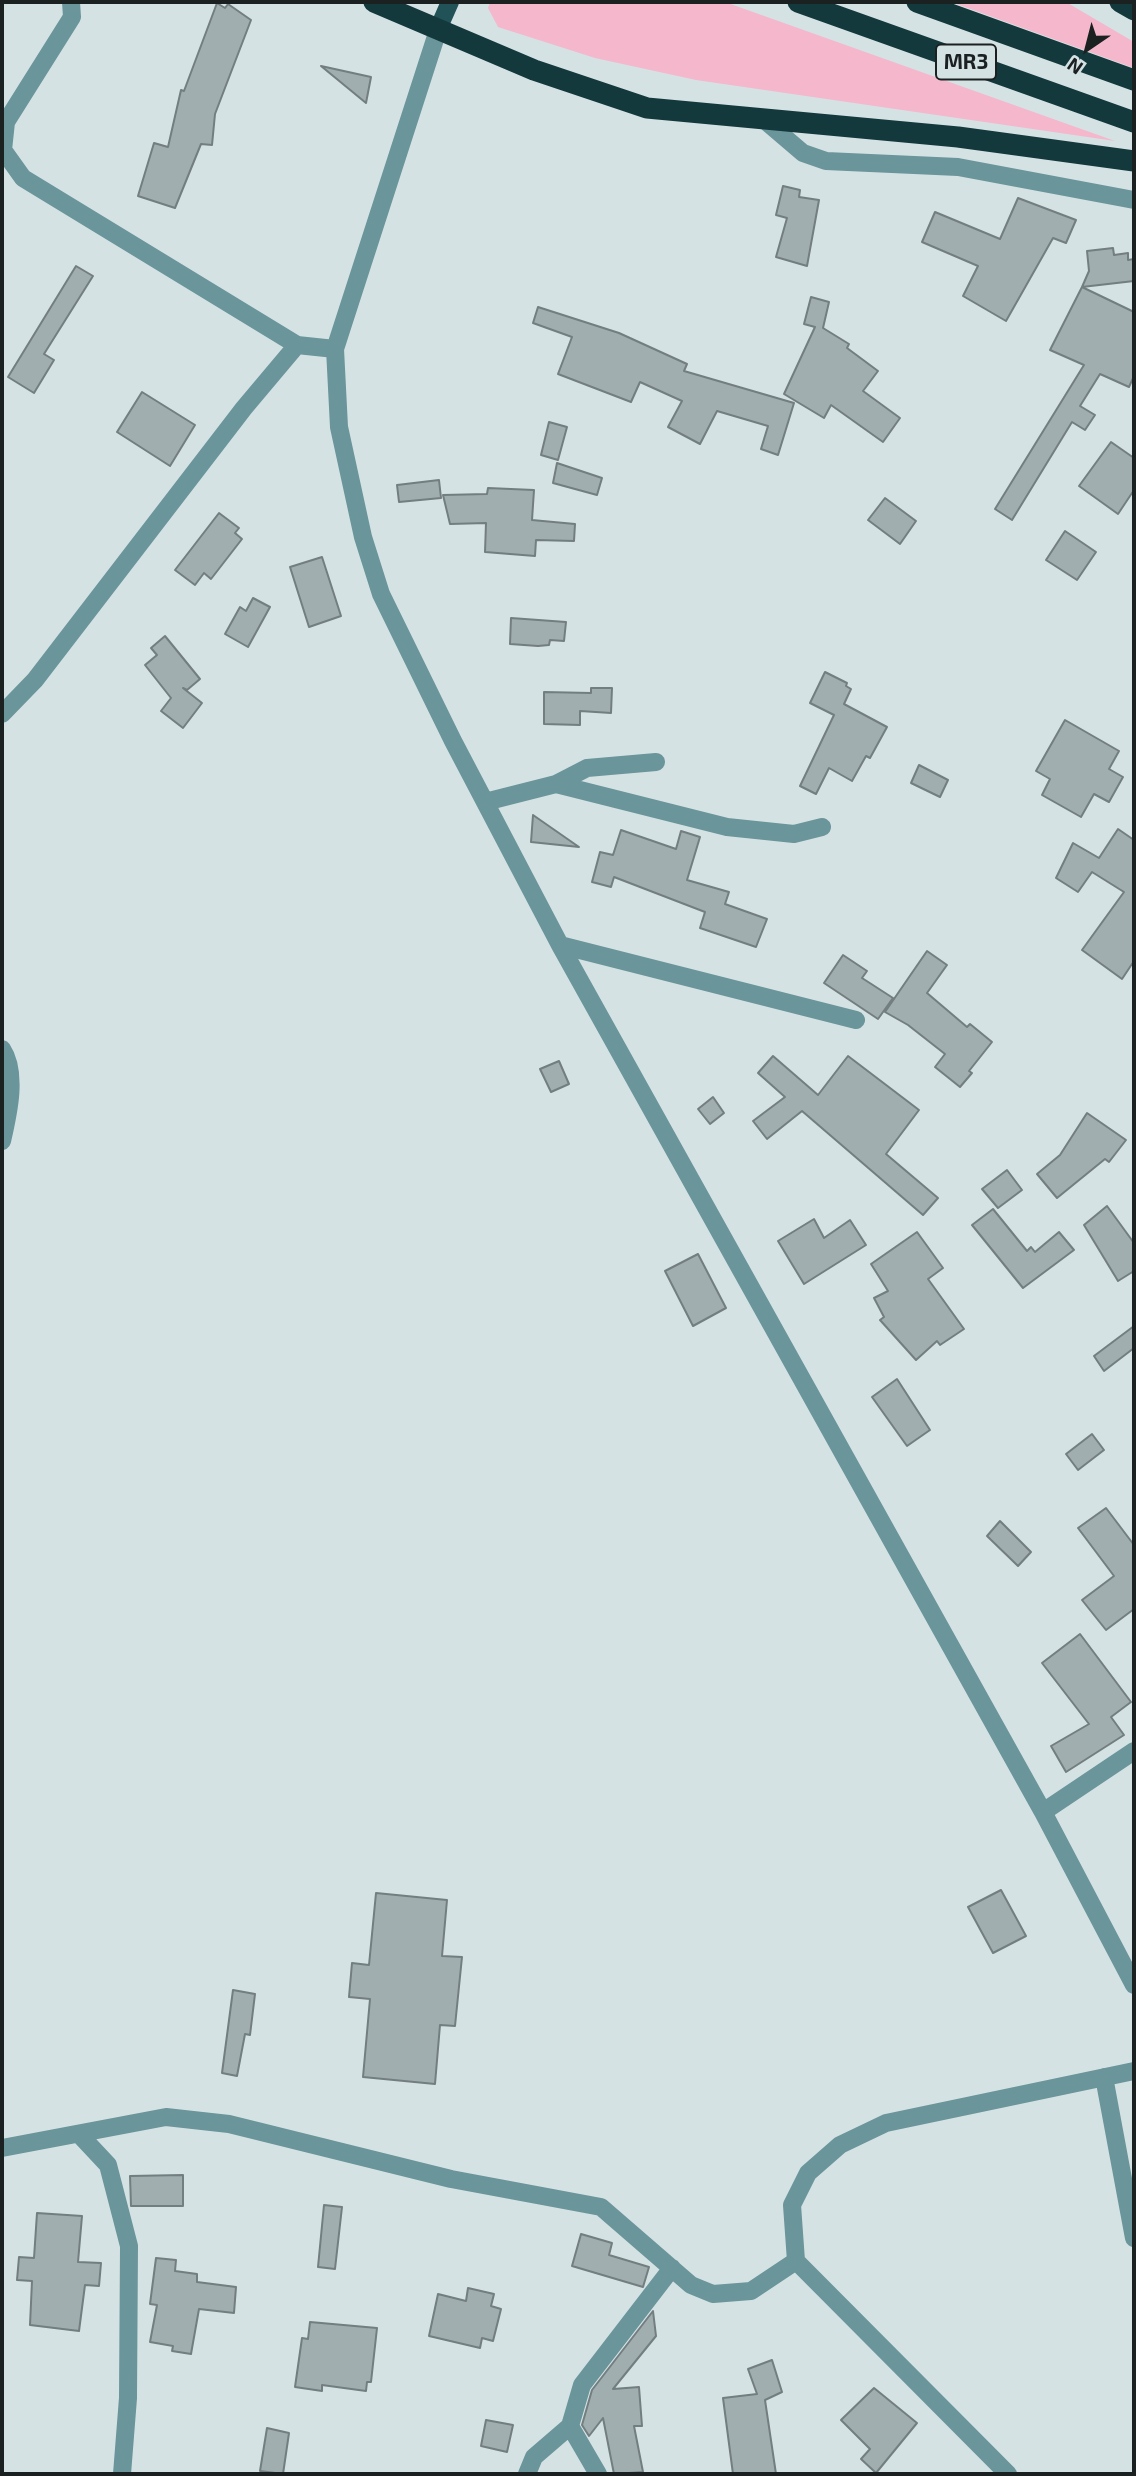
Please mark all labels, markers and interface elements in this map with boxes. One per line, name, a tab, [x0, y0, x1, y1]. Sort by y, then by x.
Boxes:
north arrow	[1052, 14, 1122, 84]
road number: MR3	[936, 44, 996, 80]
text: N	[1062, 53, 1087, 80]

